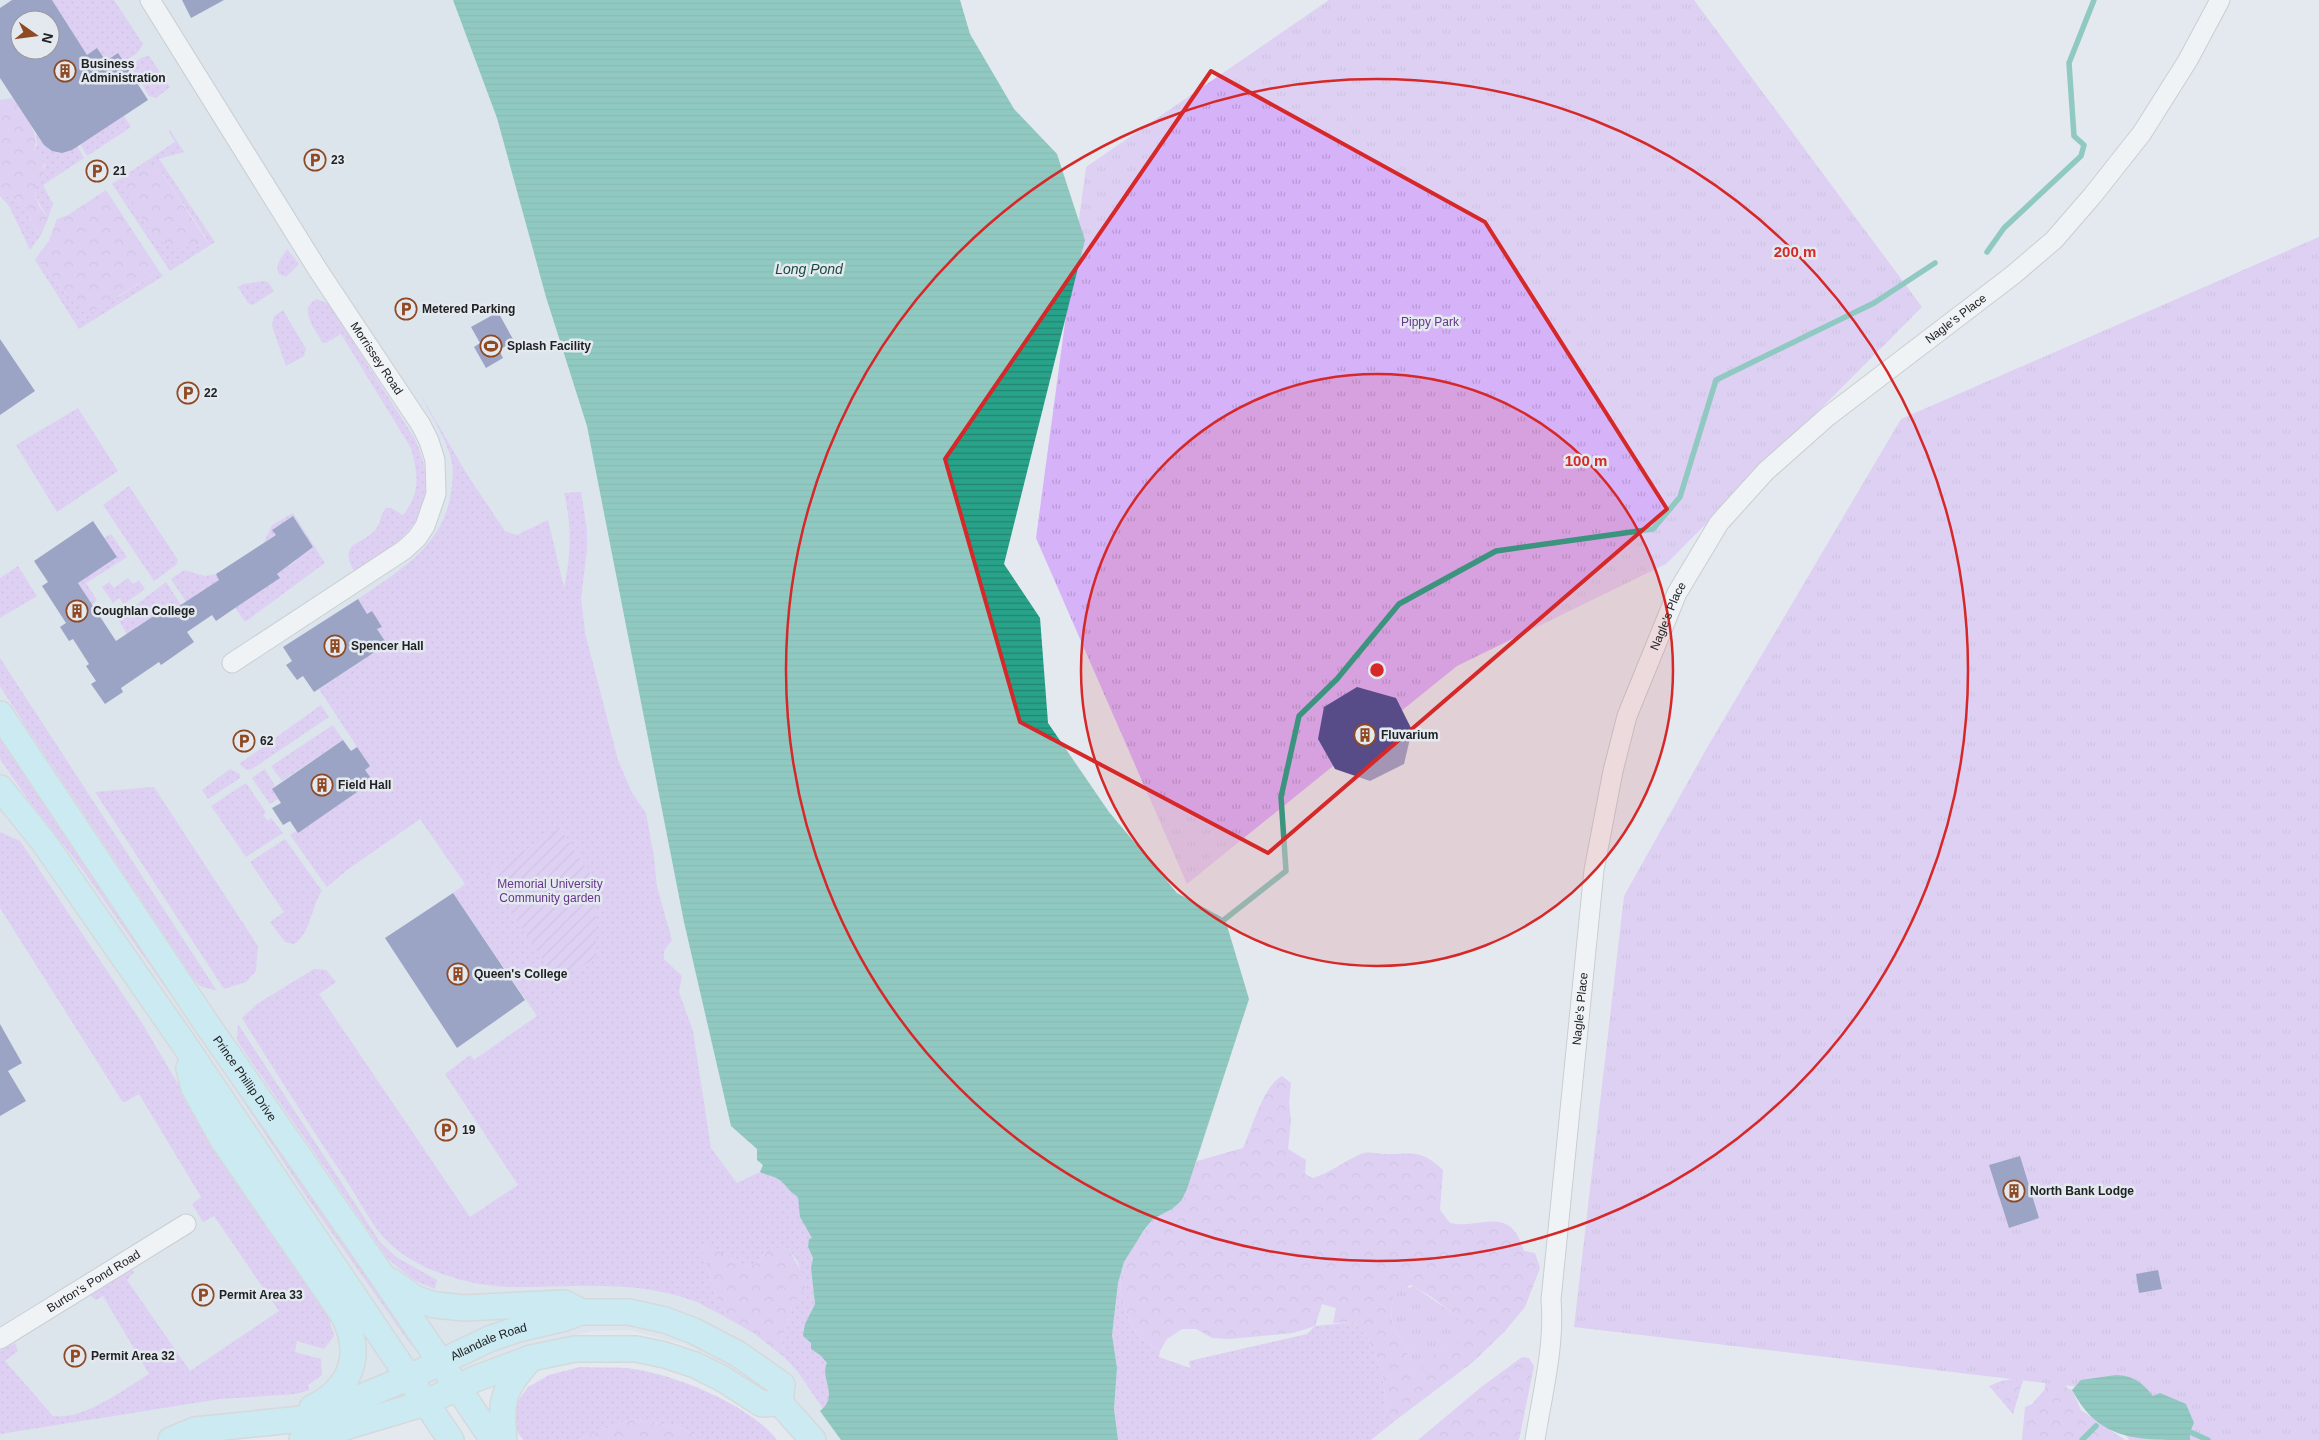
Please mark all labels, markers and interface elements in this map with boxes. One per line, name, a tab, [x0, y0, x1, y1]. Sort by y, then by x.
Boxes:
north arrow	[10, 10, 60, 60]
text: N	[39, 31, 57, 45]
place label: Business Administration	[81, 57, 166, 85]
building icon: Business Administration	[53, 59, 77, 83]
parking icon: 23	[303, 148, 327, 172]
place label: 23	[331, 153, 345, 167]
parking icon: 21	[85, 159, 109, 183]
place label: 21	[113, 164, 127, 178]
text: 200 m	[1774, 243, 1816, 260]
water label: Long Pond	[775, 261, 844, 277]
street label: Nagle's Place	[1922, 291, 1989, 346]
parking icon: Metered Parking	[394, 297, 418, 321]
place label: Metered Parking	[422, 302, 515, 316]
park label: Pippy Park	[1401, 315, 1460, 329]
street label: Morrissey Road	[348, 319, 406, 397]
sports icon: Splash Facility	[479, 334, 503, 358]
place label: Splash Facility	[507, 339, 591, 353]
parking icon: 22	[176, 381, 200, 405]
place label: 22	[204, 386, 218, 400]
text: 100 m	[1565, 452, 1607, 469]
street label: Nagle's Place	[1647, 579, 1689, 652]
building icon: Coughlan College	[65, 599, 89, 623]
place label: Coughlan College	[93, 604, 195, 618]
building icon: Spencer Hall	[323, 634, 347, 658]
place label: Spencer Hall	[351, 639, 424, 653]
centre of rings	[1368, 661, 1386, 679]
building icon: Fluvarium	[1353, 723, 1377, 747]
place label: Fluvarium	[1381, 728, 1438, 742]
parking icon: 62	[232, 729, 256, 753]
place label: 62	[260, 734, 274, 748]
building icon: Field Hall	[310, 773, 334, 797]
place label: Field Hall	[338, 778, 391, 792]
park label: Memorial University Community garden	[497, 877, 603, 905]
building icon: Queen's College	[446, 962, 470, 986]
place label: Queen's College	[474, 967, 568, 981]
street label: Nagle's Place	[1570, 971, 1591, 1046]
street label: Prince Phillip Drive	[210, 1033, 279, 1124]
parking icon: 19	[434, 1118, 458, 1142]
place label: 19	[462, 1123, 476, 1137]
building icon: North Bank Lodge	[2002, 1179, 2026, 1203]
place label: North Bank Lodge	[2030, 1184, 2134, 1198]
street label: Burton's Pond Road	[44, 1247, 143, 1315]
parking icon: Permit Area 33	[191, 1283, 215, 1307]
place label: Permit Area 33	[219, 1288, 303, 1302]
street label: Allandale Road	[448, 1320, 528, 1363]
parking icon: Permit Area 32	[63, 1344, 87, 1368]
place label: Permit Area 32	[91, 1349, 175, 1363]

